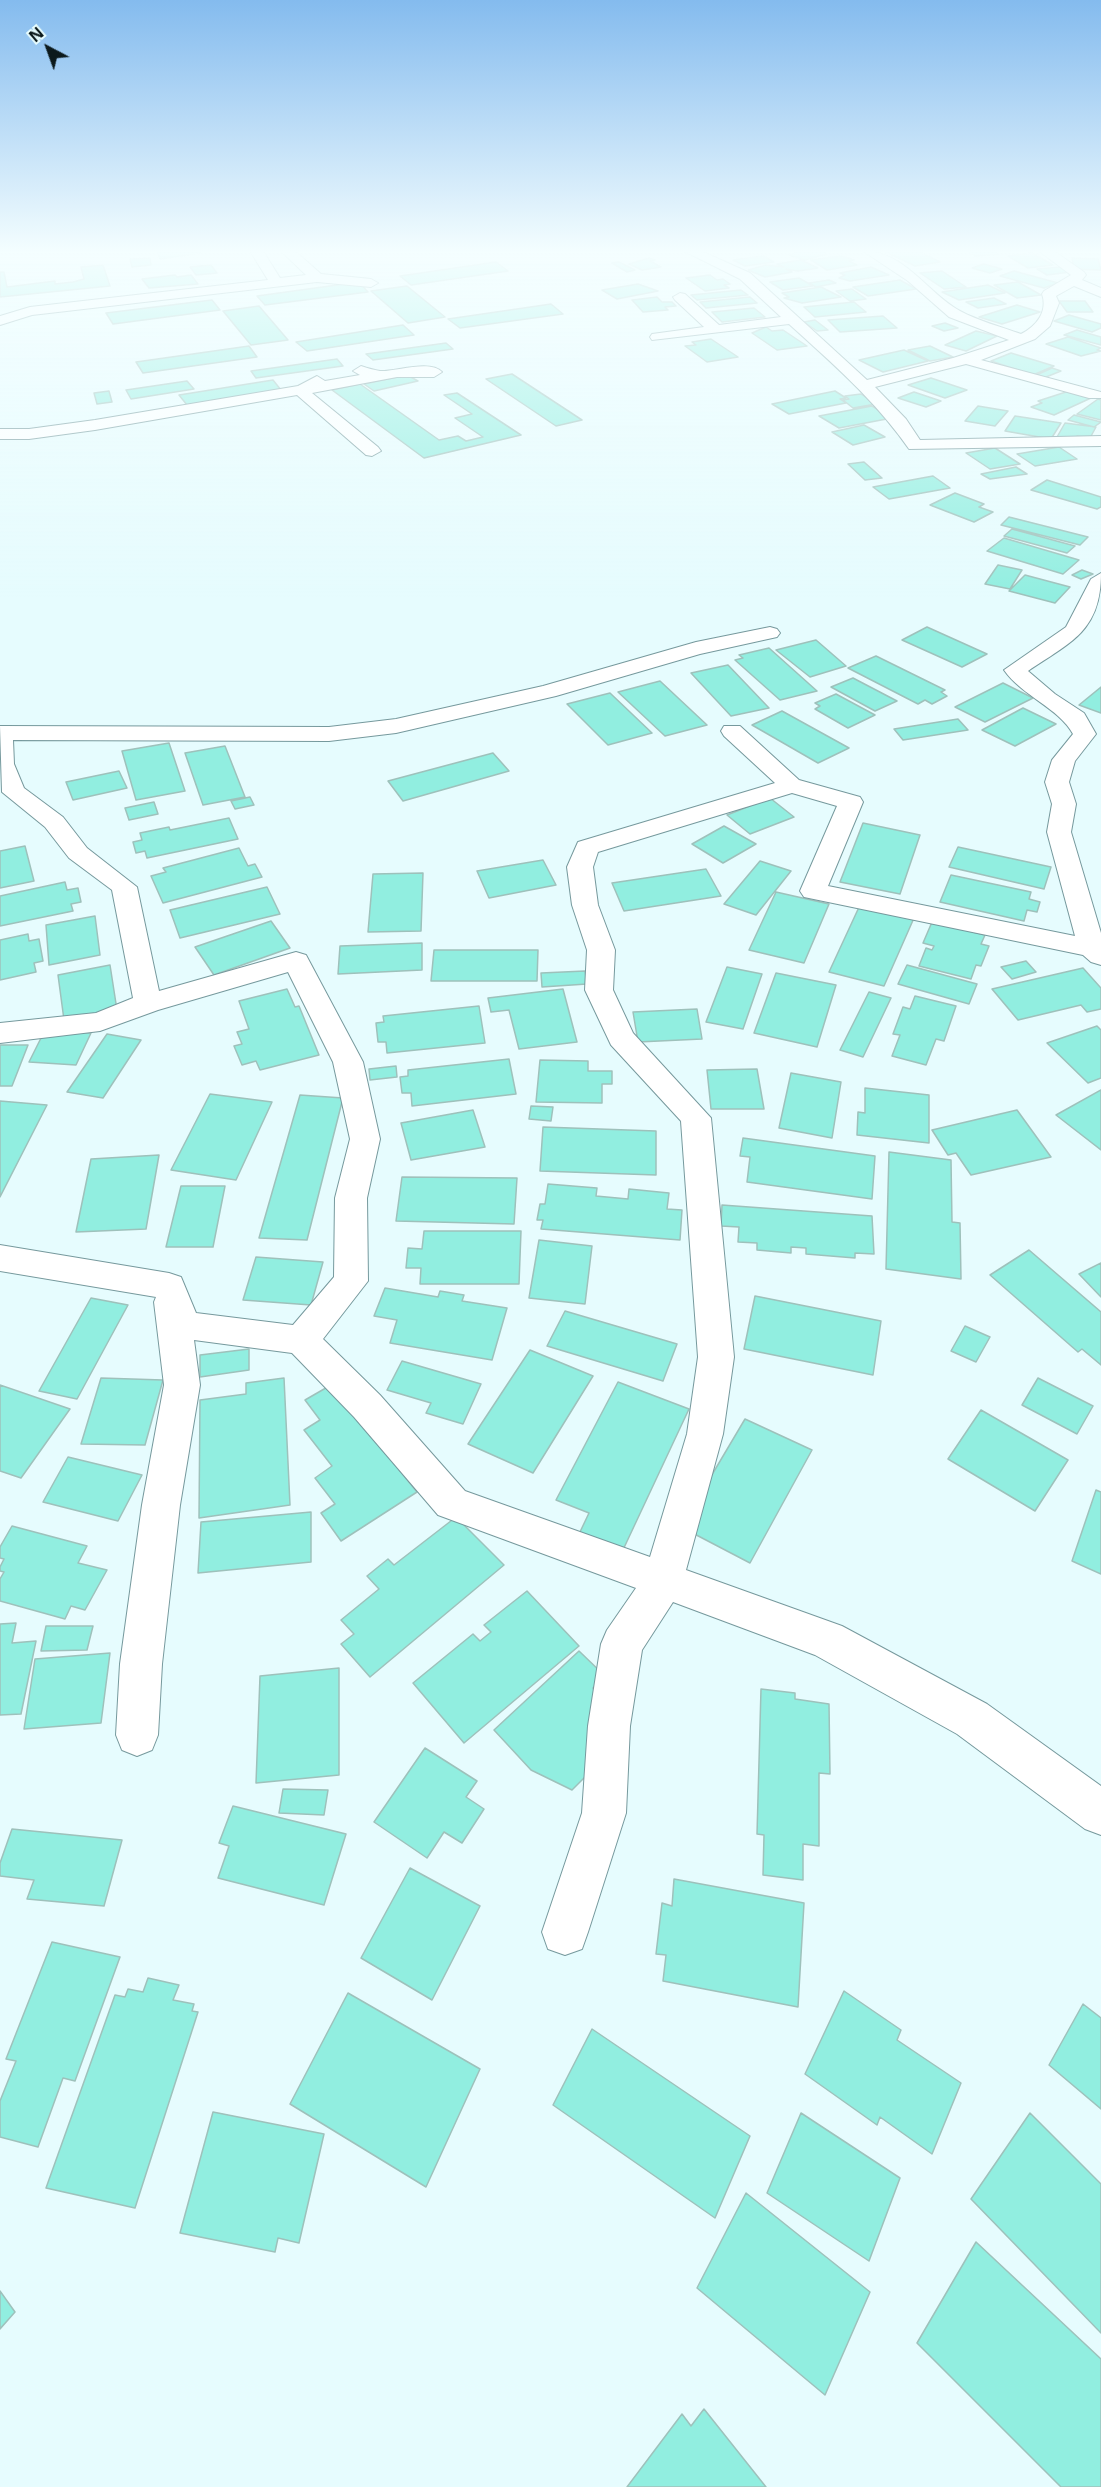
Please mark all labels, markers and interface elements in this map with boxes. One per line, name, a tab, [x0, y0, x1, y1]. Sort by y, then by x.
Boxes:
north arrow	[18, 18, 78, 78]
text: N	[24, 22, 48, 47]

